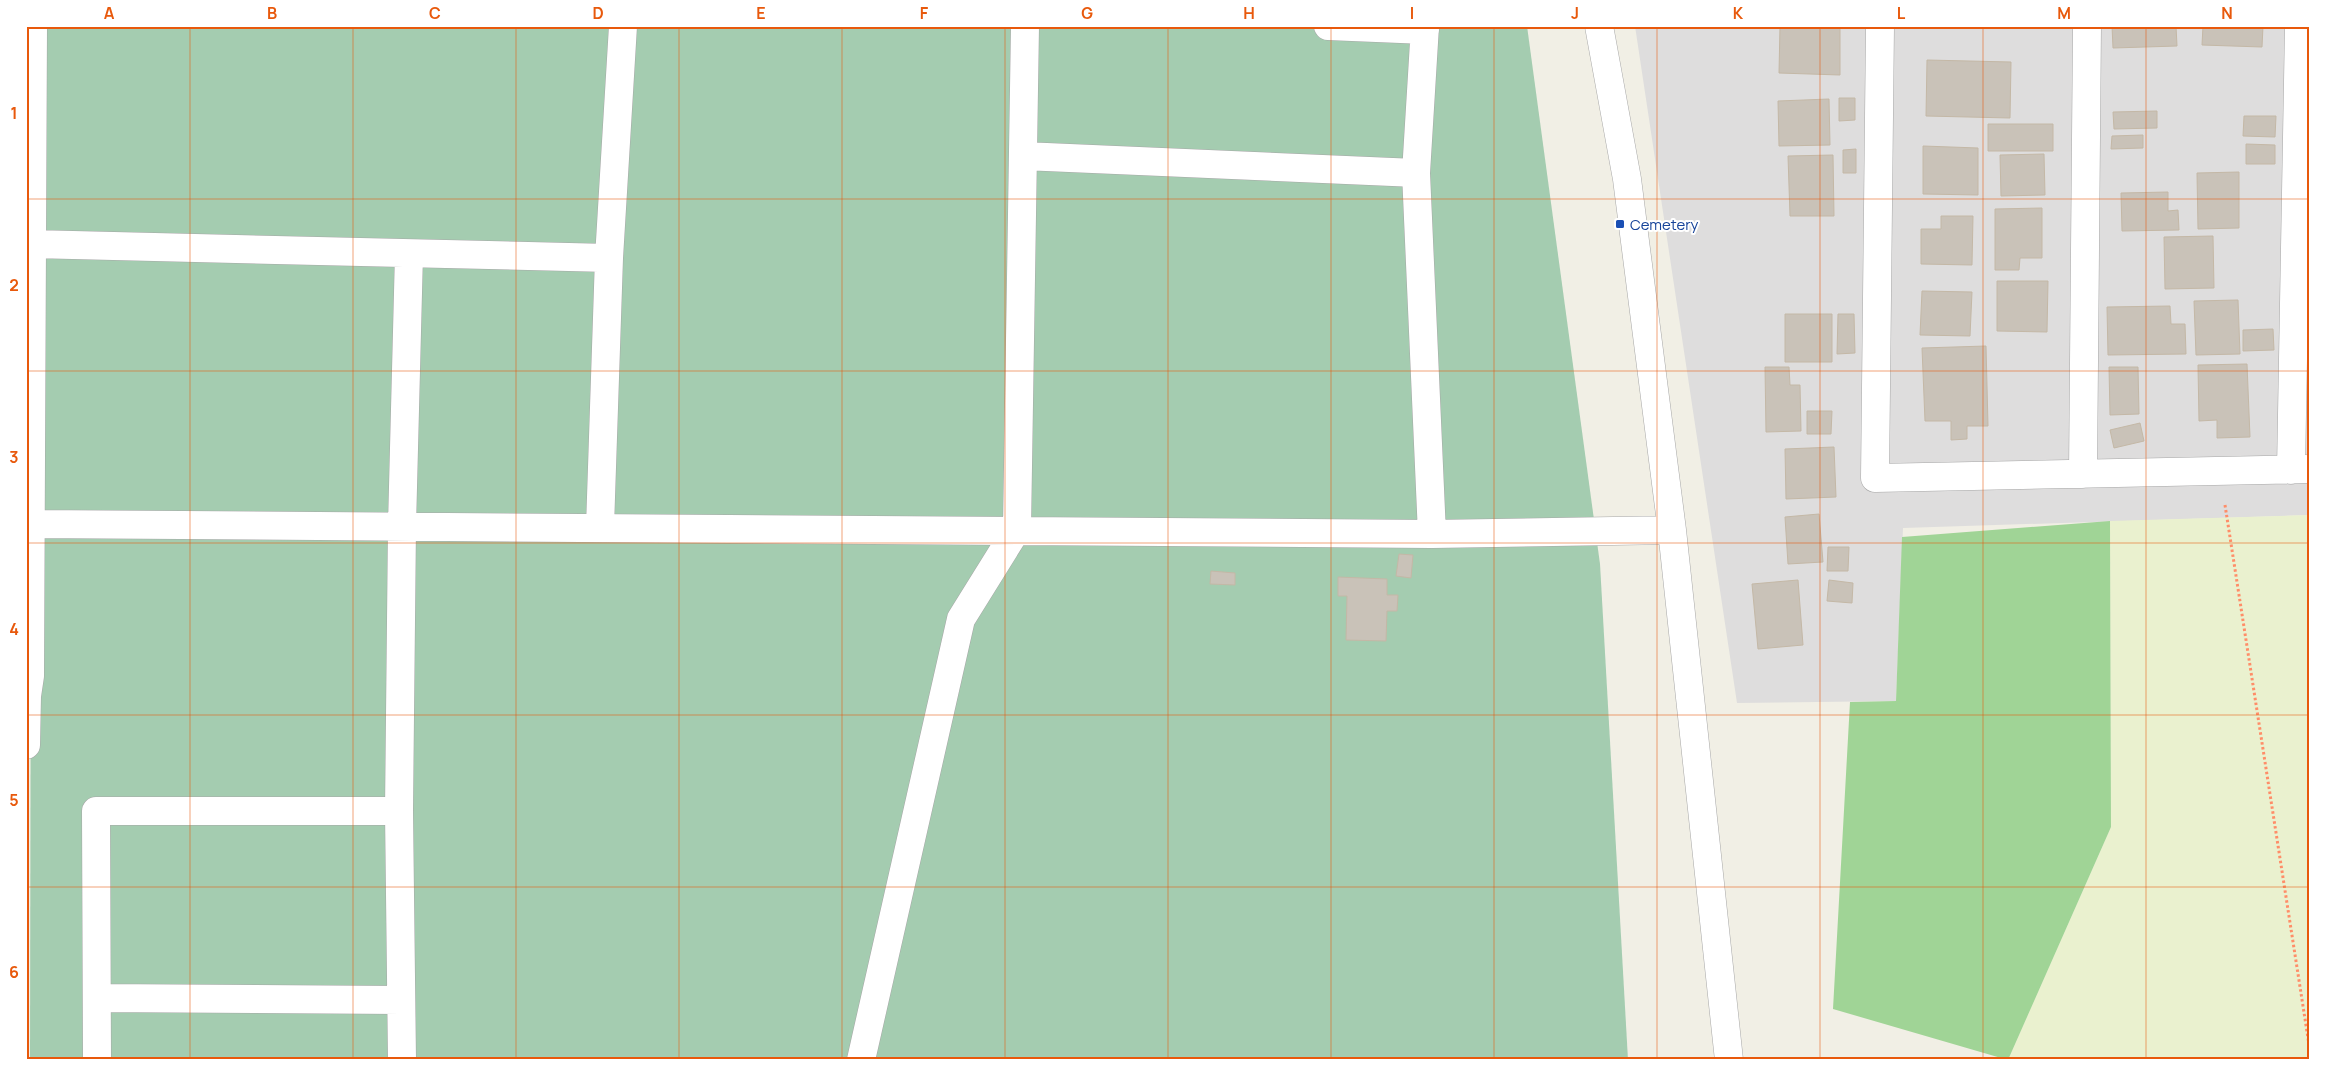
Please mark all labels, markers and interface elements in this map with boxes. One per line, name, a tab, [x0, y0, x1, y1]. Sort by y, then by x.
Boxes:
text: A	[104, 2, 115, 24]
text: B	[267, 2, 277, 24]
text: C	[429, 2, 441, 24]
text: D	[592, 2, 604, 24]
text: E	[756, 2, 766, 24]
text: F	[920, 2, 929, 24]
text: G	[1081, 2, 1093, 24]
text: H	[1243, 2, 1255, 24]
text: I	[1410, 2, 1414, 24]
text: J	[1571, 2, 1579, 24]
text: K	[1733, 2, 1744, 24]
text: L	[1897, 2, 1906, 24]
text: M	[2057, 2, 2071, 24]
text: N	[2221, 2, 2233, 24]
text: 1	[10, 102, 18, 124]
place label: Cemetery	[1630, 214, 1698, 235]
marker: Cemetery	[1614, 218, 1626, 230]
text: 2	[9, 274, 19, 296]
text: 3	[9, 446, 19, 468]
text: 4	[9, 618, 19, 640]
text: 5	[9, 789, 19, 811]
text: 6	[9, 961, 19, 983]

